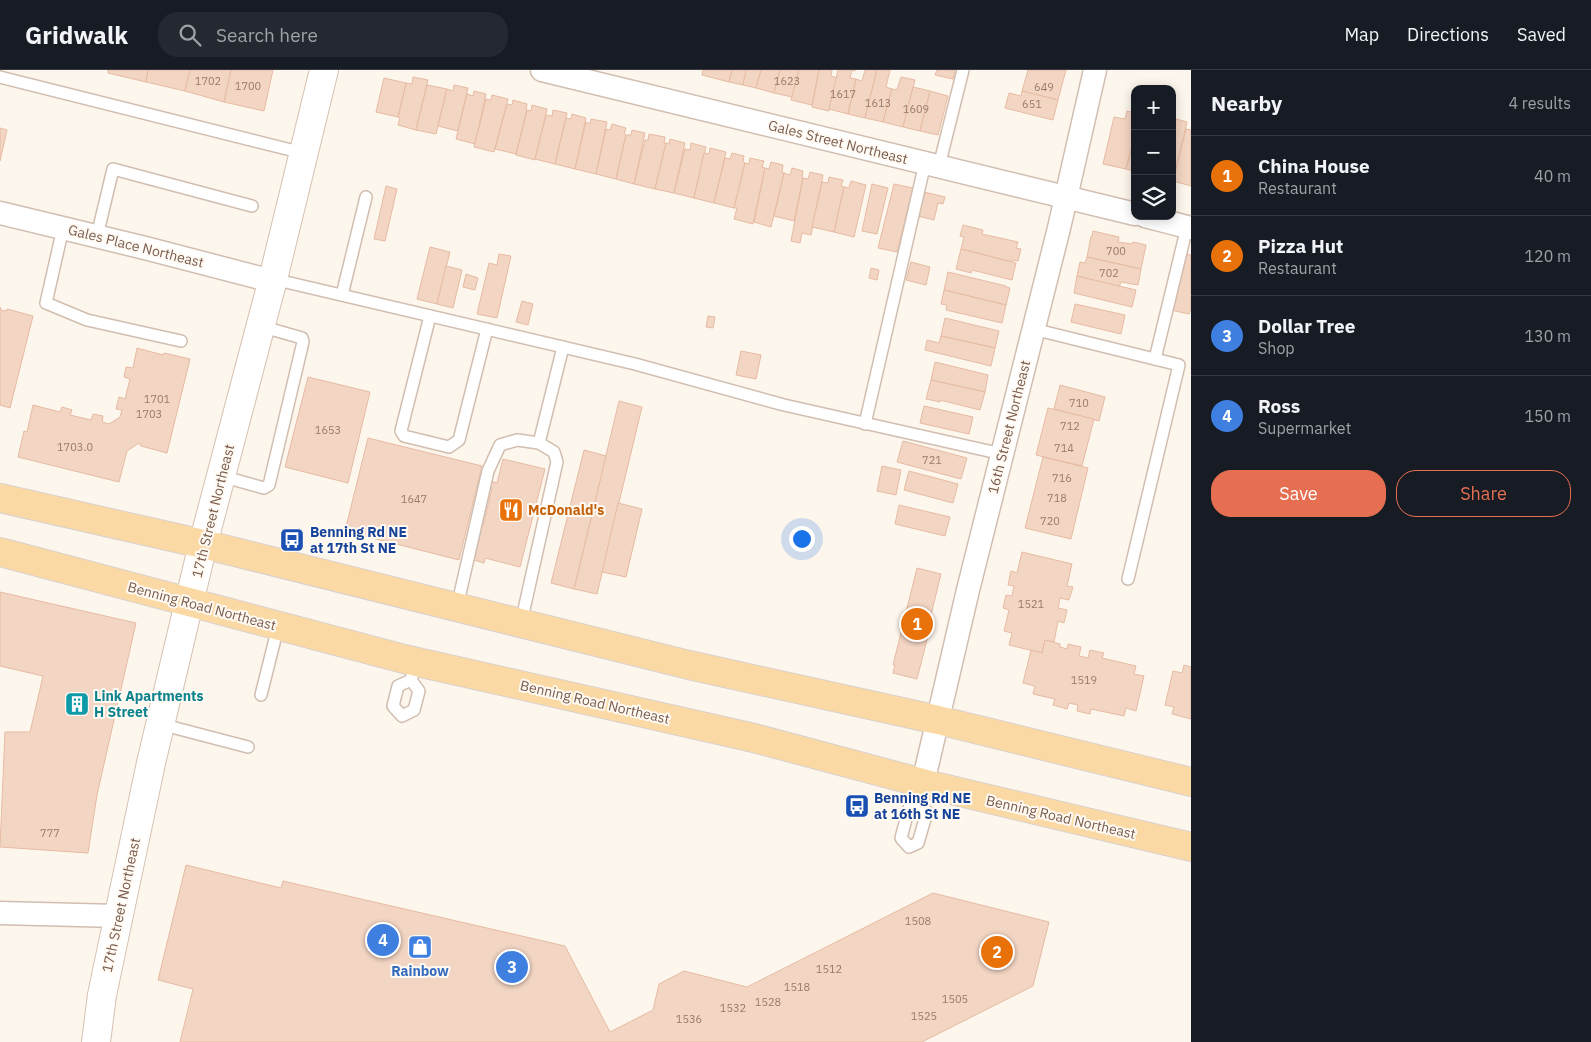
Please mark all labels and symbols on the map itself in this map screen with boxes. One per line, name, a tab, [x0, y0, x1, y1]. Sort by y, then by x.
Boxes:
house number: 1702	[195, 74, 221, 88]
house number: 1623	[774, 74, 800, 88]
house number: 1700	[235, 79, 261, 93]
house number: 649	[1034, 80, 1054, 94]
house number: 1617	[830, 87, 856, 101]
house number: 1613	[865, 96, 891, 110]
house number: 651	[1022, 97, 1042, 111]
house number: 1609	[903, 102, 929, 116]
street label: Gales Street Northeast	[766, 116, 910, 168]
street label: Gales Place Northeast	[66, 220, 206, 272]
house number: 700	[1106, 244, 1126, 258]
house number: 702	[1099, 266, 1119, 280]
street label: 16th Street Northeast	[984, 358, 1034, 496]
house number: 1701	[144, 392, 171, 406]
house number: 710	[1069, 396, 1089, 410]
house number: 1703	[136, 407, 162, 421]
house number: 712	[1060, 419, 1080, 433]
house number: 1653	[315, 423, 341, 437]
house number: 1703.0	[57, 440, 93, 454]
house number: 714	[1054, 441, 1074, 455]
street label: 17th Street Northeast	[188, 442, 238, 580]
house number: 721	[922, 453, 942, 467]
house number: 716	[1052, 471, 1072, 485]
house number: 718	[1047, 491, 1067, 505]
house number: 1647	[401, 492, 427, 506]
restaurant icon: McDonald's	[498, 497, 524, 523]
place label: McDonald's	[528, 501, 604, 519]
house number: 720	[1040, 514, 1060, 528]
place label: Benning Rd NE at 17th St NE	[310, 523, 407, 557]
your location	[789, 526, 815, 552]
bus stop icon: Benning Rd NE at 17th St NE	[279, 527, 305, 553]
street label: Benning Road Northeast	[126, 578, 278, 635]
house number: 1521	[1018, 597, 1045, 611]
pin: 1	[901, 605, 933, 643]
house number: 1519	[1071, 673, 1097, 687]
street label: Benning Road Northeast	[518, 676, 672, 728]
place label: Link Apartments H Street	[94, 687, 203, 721]
building icon: Link Apartments H Street	[64, 691, 90, 717]
place label: Benning Rd NE at 16th St NE	[874, 789, 971, 823]
street label: Benning Road Northeast	[984, 791, 1138, 843]
bus stop icon: Benning Rd NE at 16th St NE	[844, 793, 870, 819]
house number: 777	[40, 826, 60, 840]
street label: 17th Street Northeast	[98, 836, 144, 974]
house number: 1508	[905, 914, 931, 928]
pin: 4	[367, 921, 399, 959]
pin: 2	[981, 933, 1013, 971]
shop icon: Rainbow	[407, 934, 433, 960]
pin: 3	[496, 948, 528, 986]
place label: Rainbow	[391, 962, 449, 980]
house number: 1512	[816, 962, 842, 976]
house number: 1518	[784, 980, 810, 994]
house number: 1505	[942, 992, 968, 1006]
house number: 1528	[755, 995, 781, 1009]
house number: 1532	[720, 1001, 746, 1015]
house number: 1525	[911, 1009, 937, 1023]
house number: 1536	[676, 1012, 702, 1026]

